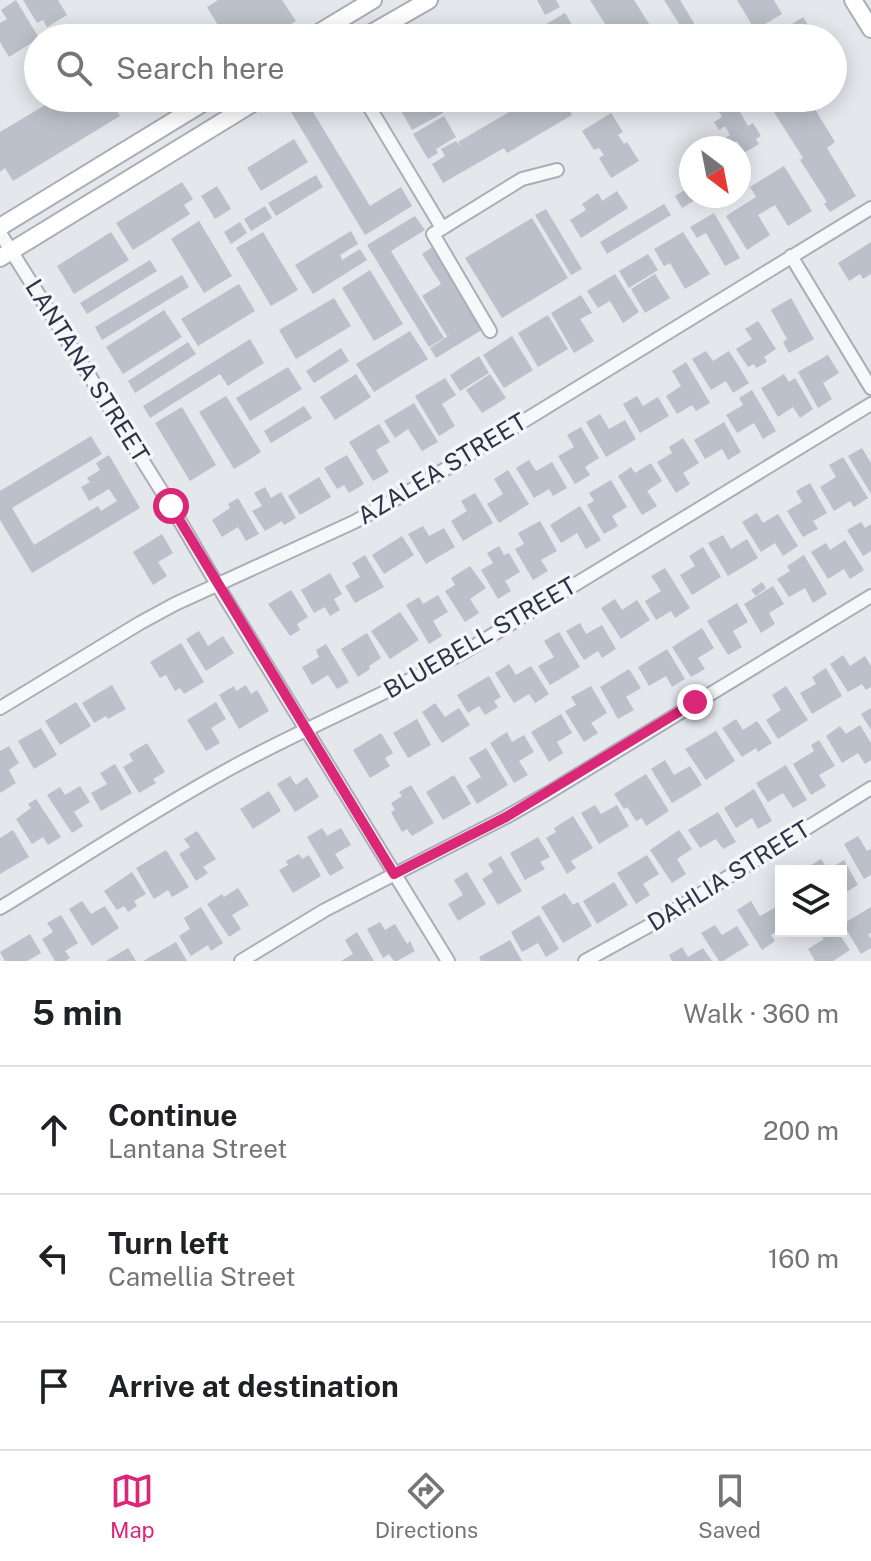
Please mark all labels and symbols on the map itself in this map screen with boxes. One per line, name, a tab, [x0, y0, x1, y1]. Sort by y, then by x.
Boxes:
north arrow	[679, 136, 751, 208]
street label: LANTANA STREET	[20, 274, 155, 467]
street label: AZALEA STREET	[352, 407, 531, 530]
route start	[153, 488, 189, 524]
street label: BLUEBELL STREET	[379, 571, 580, 704]
route end	[677, 684, 713, 720]
street label: DAHLIA STREET	[642, 814, 815, 936]

